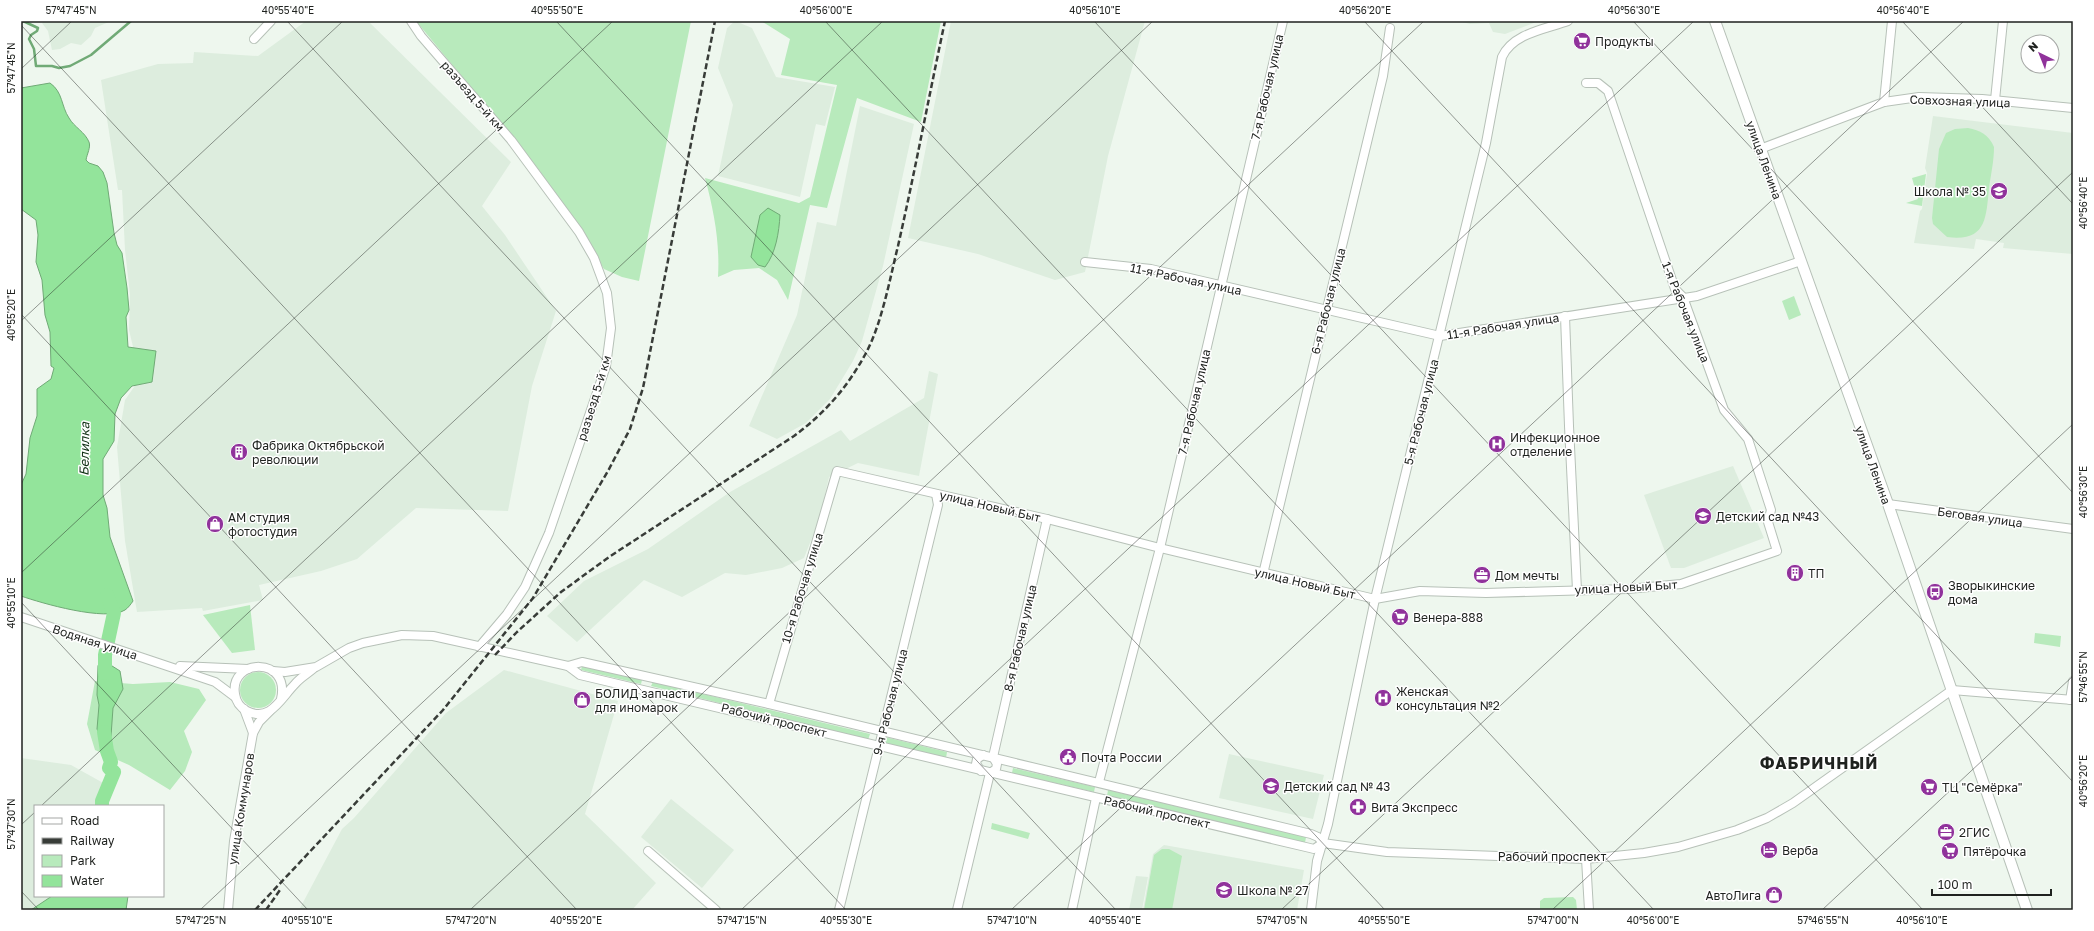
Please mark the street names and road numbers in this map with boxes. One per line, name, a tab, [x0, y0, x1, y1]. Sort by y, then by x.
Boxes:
street label: 7-я Рабочая улица	[1248, 33, 1286, 141]
street label: разъезд 5-й км	[438, 58, 508, 134]
street label: Совхозная улица	[1909, 92, 2011, 110]
street label: улица Ленина	[1743, 119, 1785, 201]
street label: 6-я Рабочая улица	[1308, 246, 1348, 356]
street label: 1-я Рабочая улица	[1659, 259, 1713, 365]
street label: 11-я Рабочая улица	[1129, 260, 1243, 298]
street label: 11-я Рабочая улица	[1446, 310, 1560, 342]
street label: 7-я Рабочая улица	[1175, 348, 1213, 456]
street label: разъезд 5-й км	[574, 353, 614, 443]
street label: 5-я Рабочая улица	[1401, 357, 1441, 467]
street label: улица Ленина	[1852, 424, 1894, 506]
street label: улица Новый Быт	[938, 487, 1042, 525]
street label: Беговая улица	[1936, 504, 2024, 530]
street label: 10-я Рабочая улица	[778, 531, 826, 645]
street label: улица Новый Быт	[1253, 564, 1357, 602]
street label: улица Новый Быт	[1574, 577, 1678, 597]
street label: 8-я Рабочая улица	[1000, 583, 1040, 693]
street label: Водяная улица	[51, 621, 139, 663]
street label: 9-я Рабочая улица	[870, 647, 910, 757]
street label: Рабочий проспект	[720, 700, 829, 740]
street label: улица Коммунаров	[225, 752, 257, 866]
street label: Рабочий проспект	[1102, 792, 1212, 832]
street label: Рабочий проспект	[1498, 849, 1606, 864]

